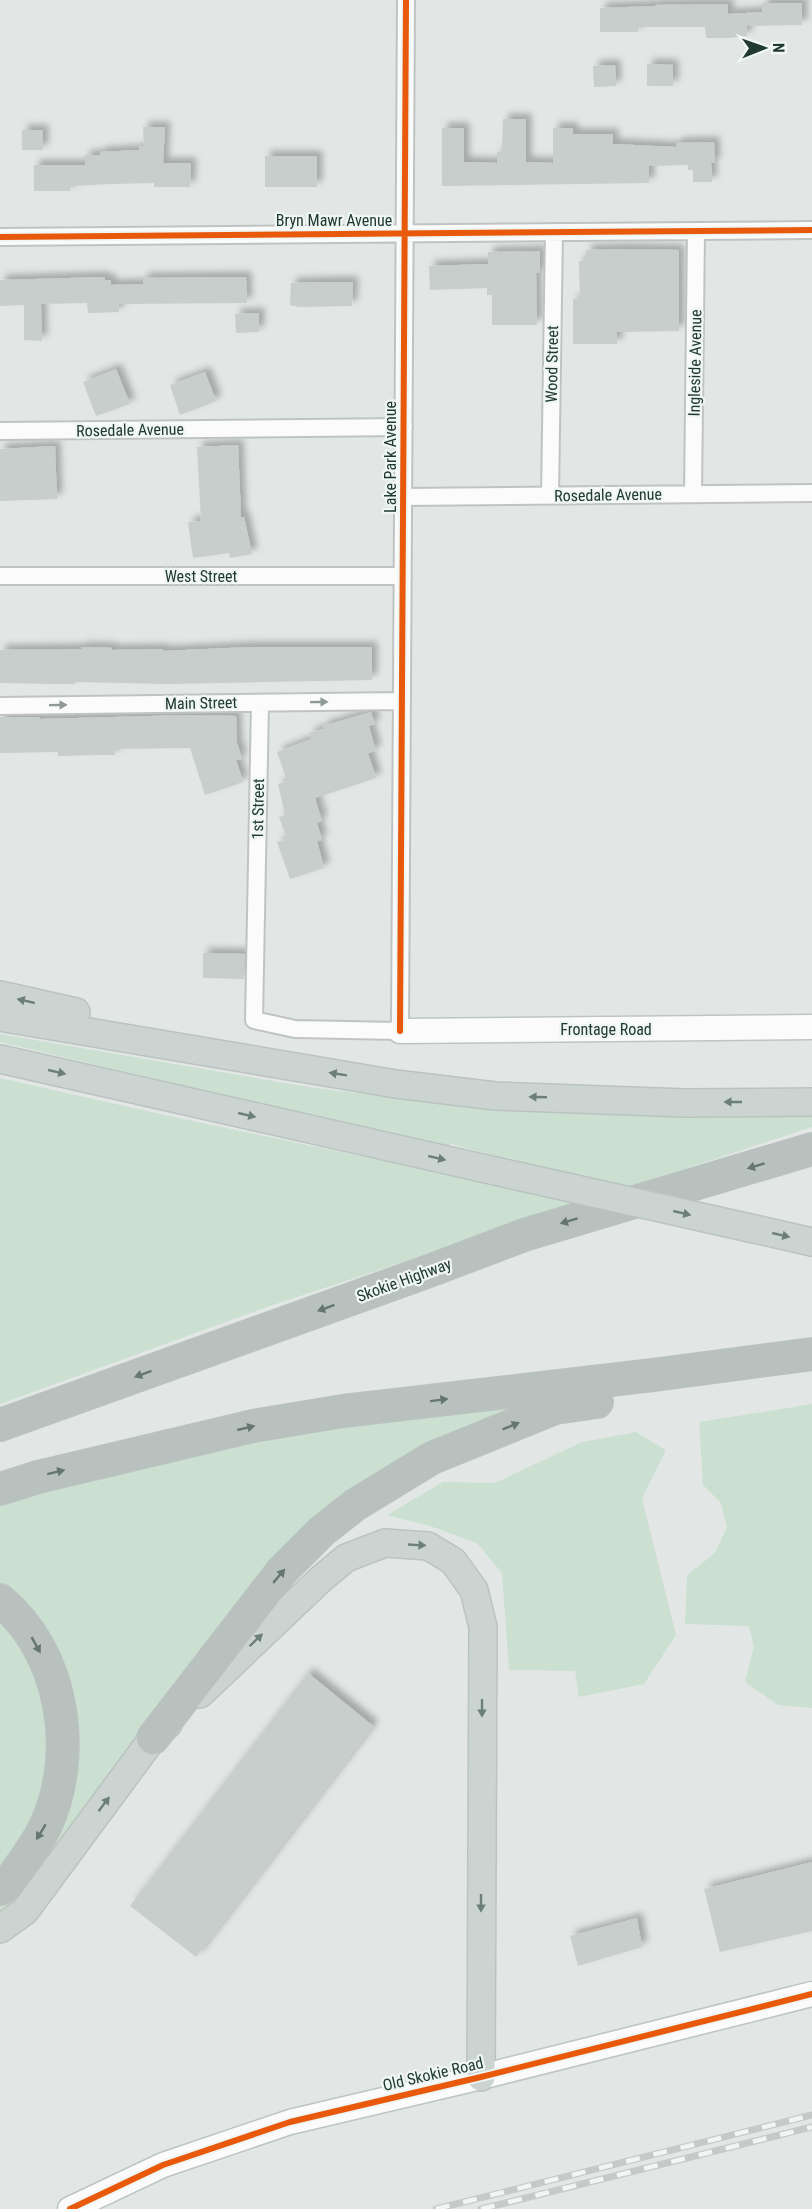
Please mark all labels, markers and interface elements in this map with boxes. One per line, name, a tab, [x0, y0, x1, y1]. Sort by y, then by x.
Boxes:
north arrow	[734, 18, 794, 78]
text: N	[769, 43, 788, 53]
street label: Bryn Mawr Avenue	[276, 211, 392, 230]
street label: Ingleside Avenue	[685, 309, 705, 417]
street label: Wood Street	[542, 325, 562, 403]
street label: Lake Park Avenue	[381, 401, 400, 513]
street label: Rosedale Avenue	[76, 420, 184, 440]
street label: Rosedale Avenue	[554, 485, 662, 505]
street label: West Street	[165, 567, 238, 586]
street label: Main Street	[165, 693, 238, 713]
one-way arrow	[309, 697, 328, 707]
one-way arrow	[49, 700, 68, 710]
street label: 1st Street	[248, 778, 268, 840]
one-way arrow	[16, 996, 35, 1005]
street label: Frontage Road	[560, 1020, 652, 1039]
one-way arrow	[48, 1067, 66, 1077]
one-way arrow	[329, 1069, 348, 1078]
one-way arrow	[528, 1093, 547, 1102]
one-way arrow	[723, 1097, 742, 1107]
one-way arrow	[238, 1110, 256, 1120]
one-way arrow	[428, 1154, 447, 1164]
one-way arrow	[747, 1162, 765, 1171]
one-way arrow	[673, 1208, 691, 1218]
one-way arrow	[560, 1217, 578, 1226]
one-way arrow	[772, 1231, 791, 1240]
street label: Skokie Highway	[354, 1254, 454, 1306]
one-way arrow	[317, 1304, 335, 1314]
one-way arrow	[133, 1369, 151, 1379]
one-way arrow	[429, 1395, 448, 1404]
one-way arrow	[502, 1421, 520, 1431]
one-way arrow	[237, 1423, 256, 1432]
one-way arrow	[47, 1467, 65, 1477]
one-way arrow	[407, 1541, 426, 1550]
one-way arrow	[272, 1568, 285, 1583]
one-way arrow	[249, 1633, 264, 1647]
one-way arrow	[31, 1637, 41, 1654]
one-way arrow	[477, 1698, 487, 1717]
one-way arrow	[98, 1797, 110, 1813]
one-way arrow	[36, 1824, 47, 1840]
one-way arrow	[476, 1893, 486, 1912]
street label: Old Skokie Road	[381, 2053, 485, 2095]

